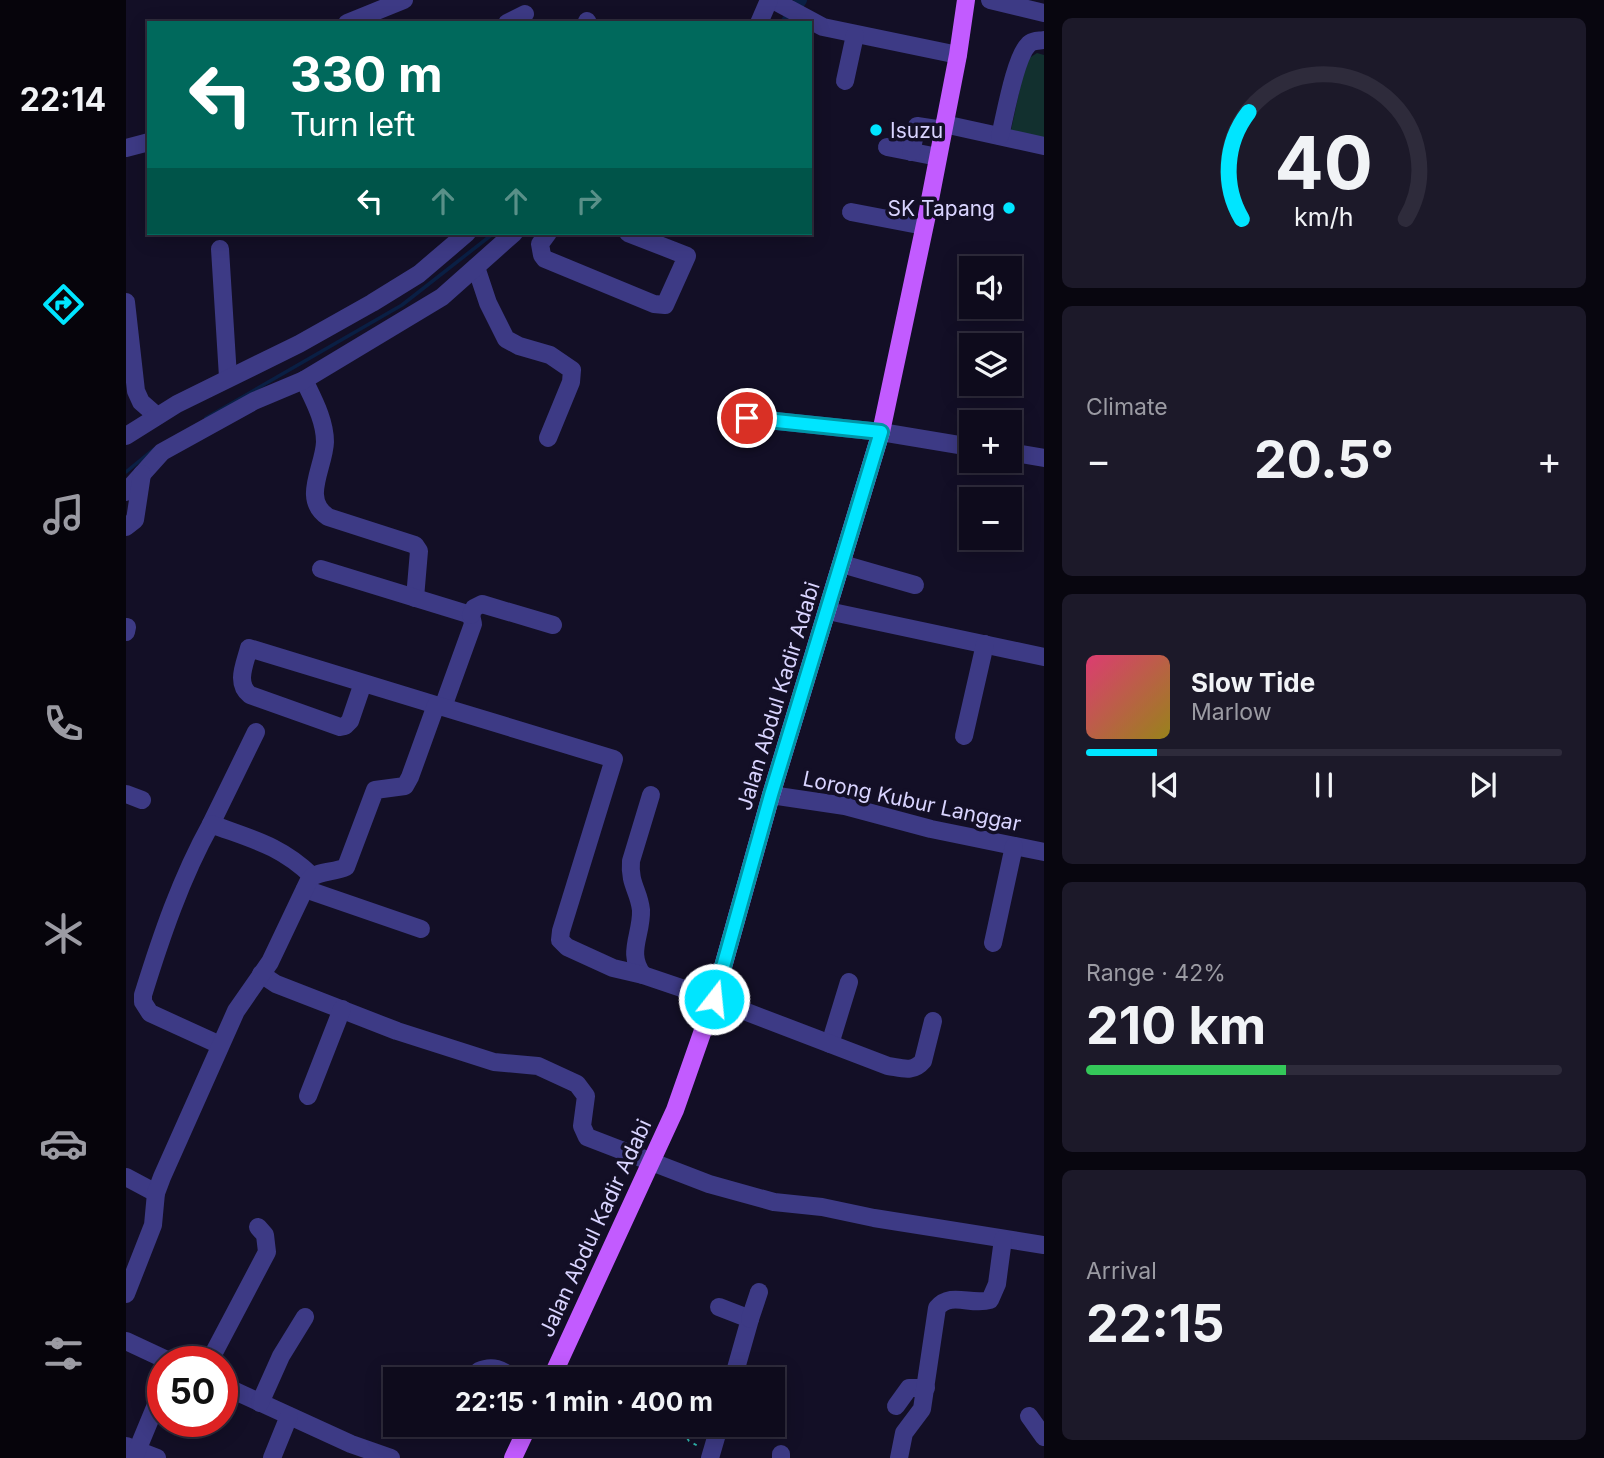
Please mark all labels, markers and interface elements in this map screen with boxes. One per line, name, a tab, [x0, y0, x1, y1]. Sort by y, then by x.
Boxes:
text: 330 m	[290, 45, 443, 104]
icon: left	[175, 49, 266, 140]
text: 22:14	[20, 80, 106, 119]
text: Turn left	[290, 105, 415, 144]
place label: Isuzu	[890, 118, 943, 143]
text: 40	[1275, 118, 1373, 207]
marker: Isuzu	[868, 122, 884, 138]
icon: left	[351, 182, 389, 220]
icon: ahead	[424, 182, 462, 220]
icon: ahead	[497, 182, 535, 220]
icon: right	[570, 182, 608, 220]
place label: SK Tapang	[888, 196, 995, 221]
marker: SK Tapang	[1001, 200, 1017, 216]
text: km/h	[1294, 202, 1354, 232]
map controls	[959, 256, 1022, 550]
button: sound	[959, 256, 1022, 319]
icon: directions	[39, 280, 88, 329]
button: layers	[959, 333, 1022, 396]
pin	[717, 388, 777, 448]
text: Climate	[1086, 393, 1168, 421]
icon: arrive	[728, 399, 766, 437]
button: +	[959, 410, 1022, 473]
text: 20.5°	[1254, 428, 1394, 491]
text: −	[1086, 437, 1111, 483]
text: +	[1537, 437, 1562, 483]
button: −	[959, 487, 1022, 550]
icon: music	[39, 490, 88, 539]
street label: Jalan Abdul Kadir Adabi	[731, 579, 825, 813]
text: Slow Tide	[1191, 667, 1315, 698]
text: Marlow	[1191, 698, 1271, 726]
icon: phone	[39, 699, 88, 748]
street label: Lorong Kubur Langgar	[801, 766, 1023, 836]
icon: previous	[1146, 766, 1184, 804]
icon: pause	[1305, 766, 1343, 804]
icon: next	[1464, 766, 1502, 804]
icon: climate	[39, 909, 88, 958]
text: Range · 42%	[1086, 959, 1226, 987]
position arrow	[677, 962, 751, 1036]
text: 210 km	[1086, 994, 1266, 1057]
street label: Jalan Abdul Kadir Adabi	[534, 1115, 656, 1341]
icon: car	[39, 1119, 88, 1168]
text: Arrival	[1086, 1257, 1157, 1285]
text: 22:15	[1086, 1292, 1225, 1355]
icon: filters	[39, 1329, 88, 1378]
speed limit sign: 50	[147, 1346, 238, 1437]
text: 22:15 · 1 min · 400 m	[455, 1386, 713, 1417]

